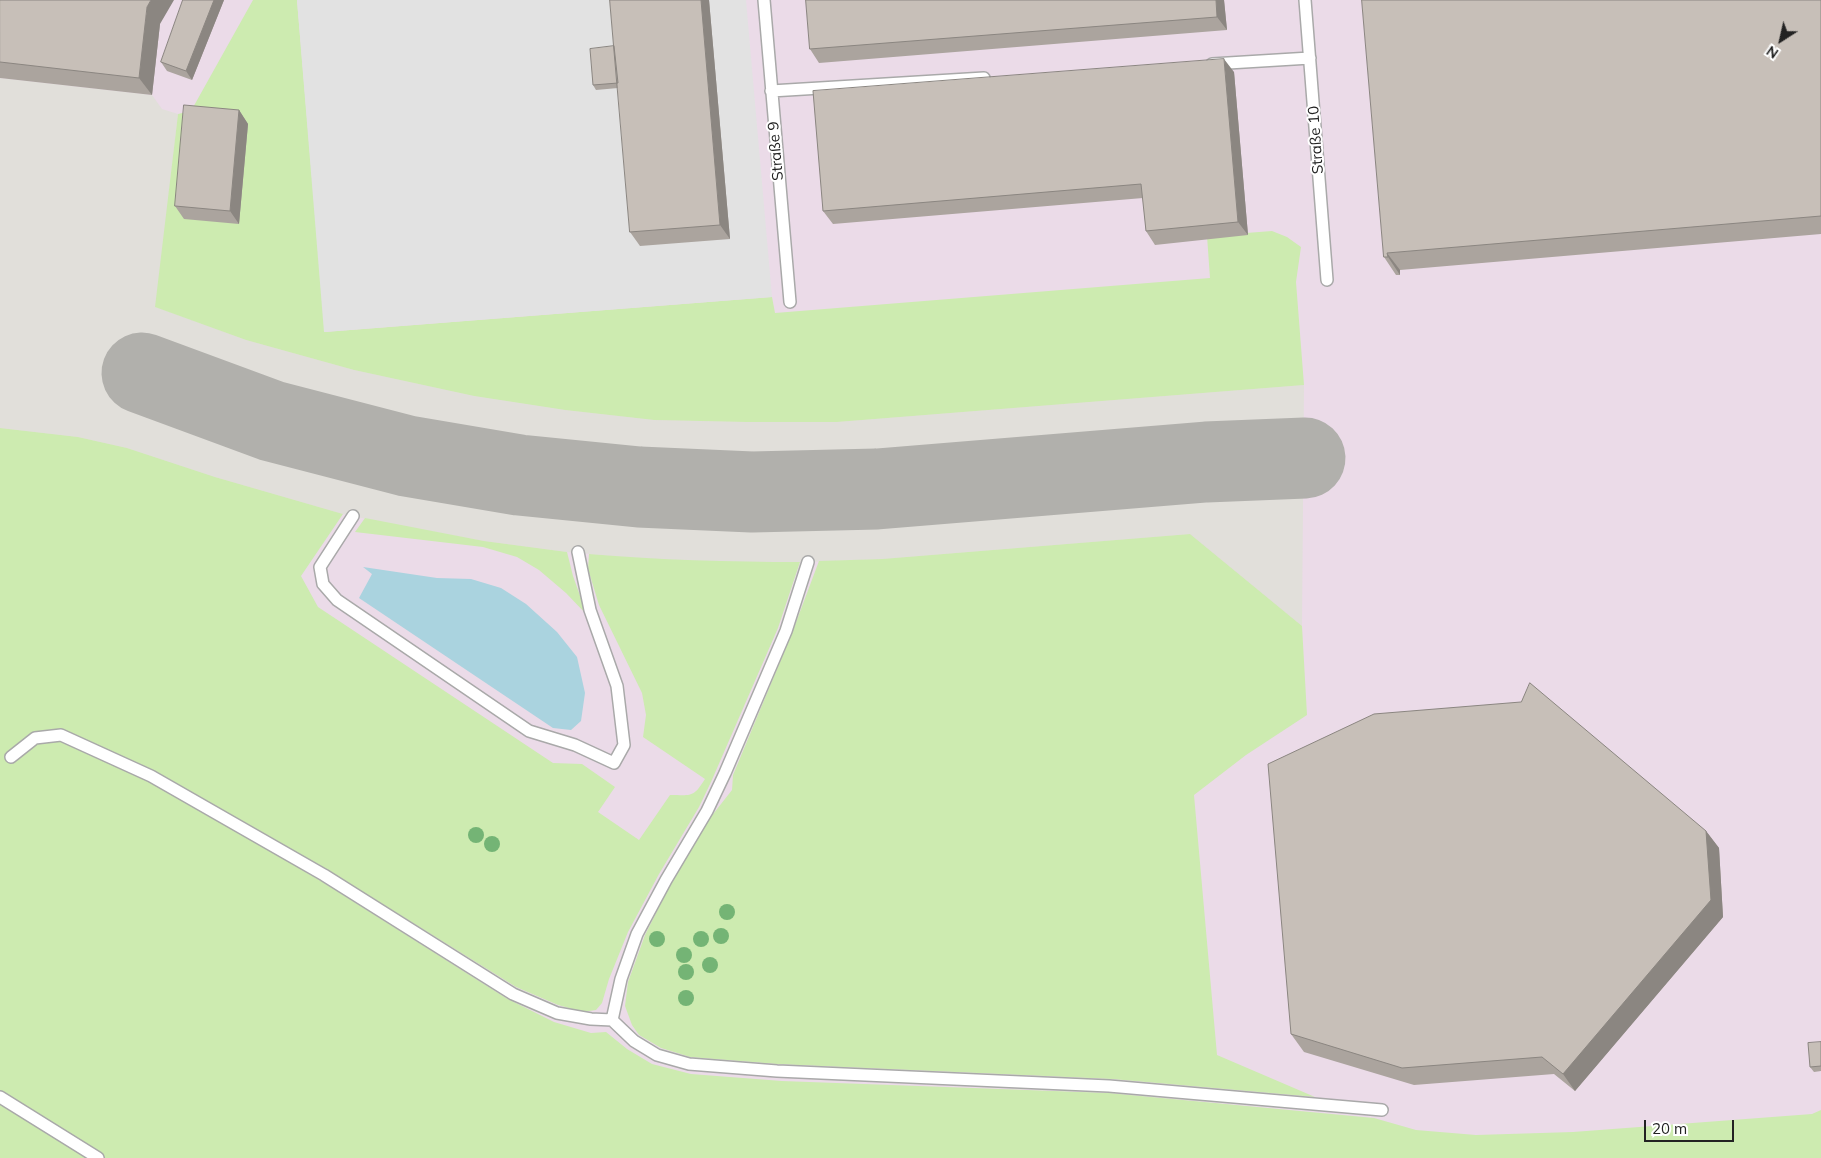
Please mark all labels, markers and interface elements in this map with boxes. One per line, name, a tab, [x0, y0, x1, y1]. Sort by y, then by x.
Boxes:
north arrow	[1756, 15, 1806, 65]
text: N	[1763, 42, 1782, 63]
street label: Straße 10	[1305, 105, 1327, 175]
street label: Straße 9	[764, 121, 788, 181]
scale bar	[1646, 1110, 1736, 1142]
text: 20 m	[1652, 1119, 1687, 1138]

